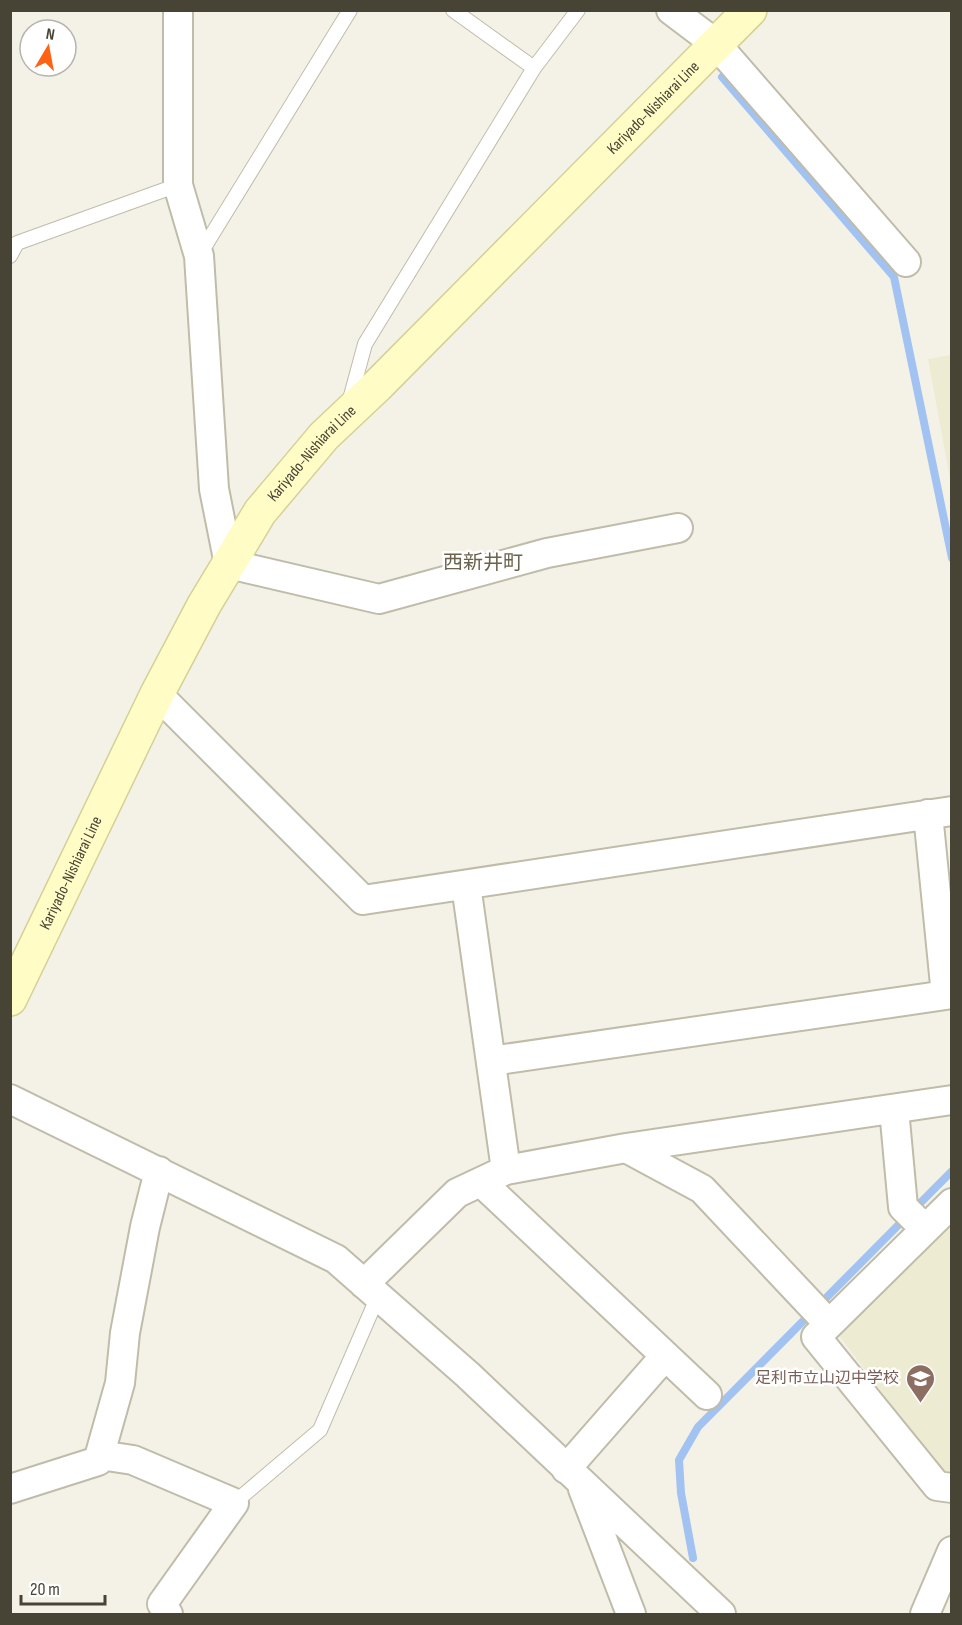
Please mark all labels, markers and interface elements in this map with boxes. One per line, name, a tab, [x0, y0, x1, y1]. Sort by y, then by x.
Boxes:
north arrow	[18, 18, 78, 78]
text: N	[44, 25, 56, 45]
street label: Kariyado-Nishiarai Line	[603, 57, 703, 158]
street label: Kariyado-Nishiarai Line	[263, 401, 360, 505]
district label: 西新井町	[443, 551, 523, 575]
street label: Kariyado-Nishiarai Line	[35, 813, 106, 933]
school or university icon: 足利市立山辺中学校	[904, 1362, 936, 1404]
place label: 足利市立山辺中学校	[755, 1369, 899, 1388]
scale bar	[21, 1568, 105, 1606]
text: 20 m	[30, 1579, 60, 1600]

